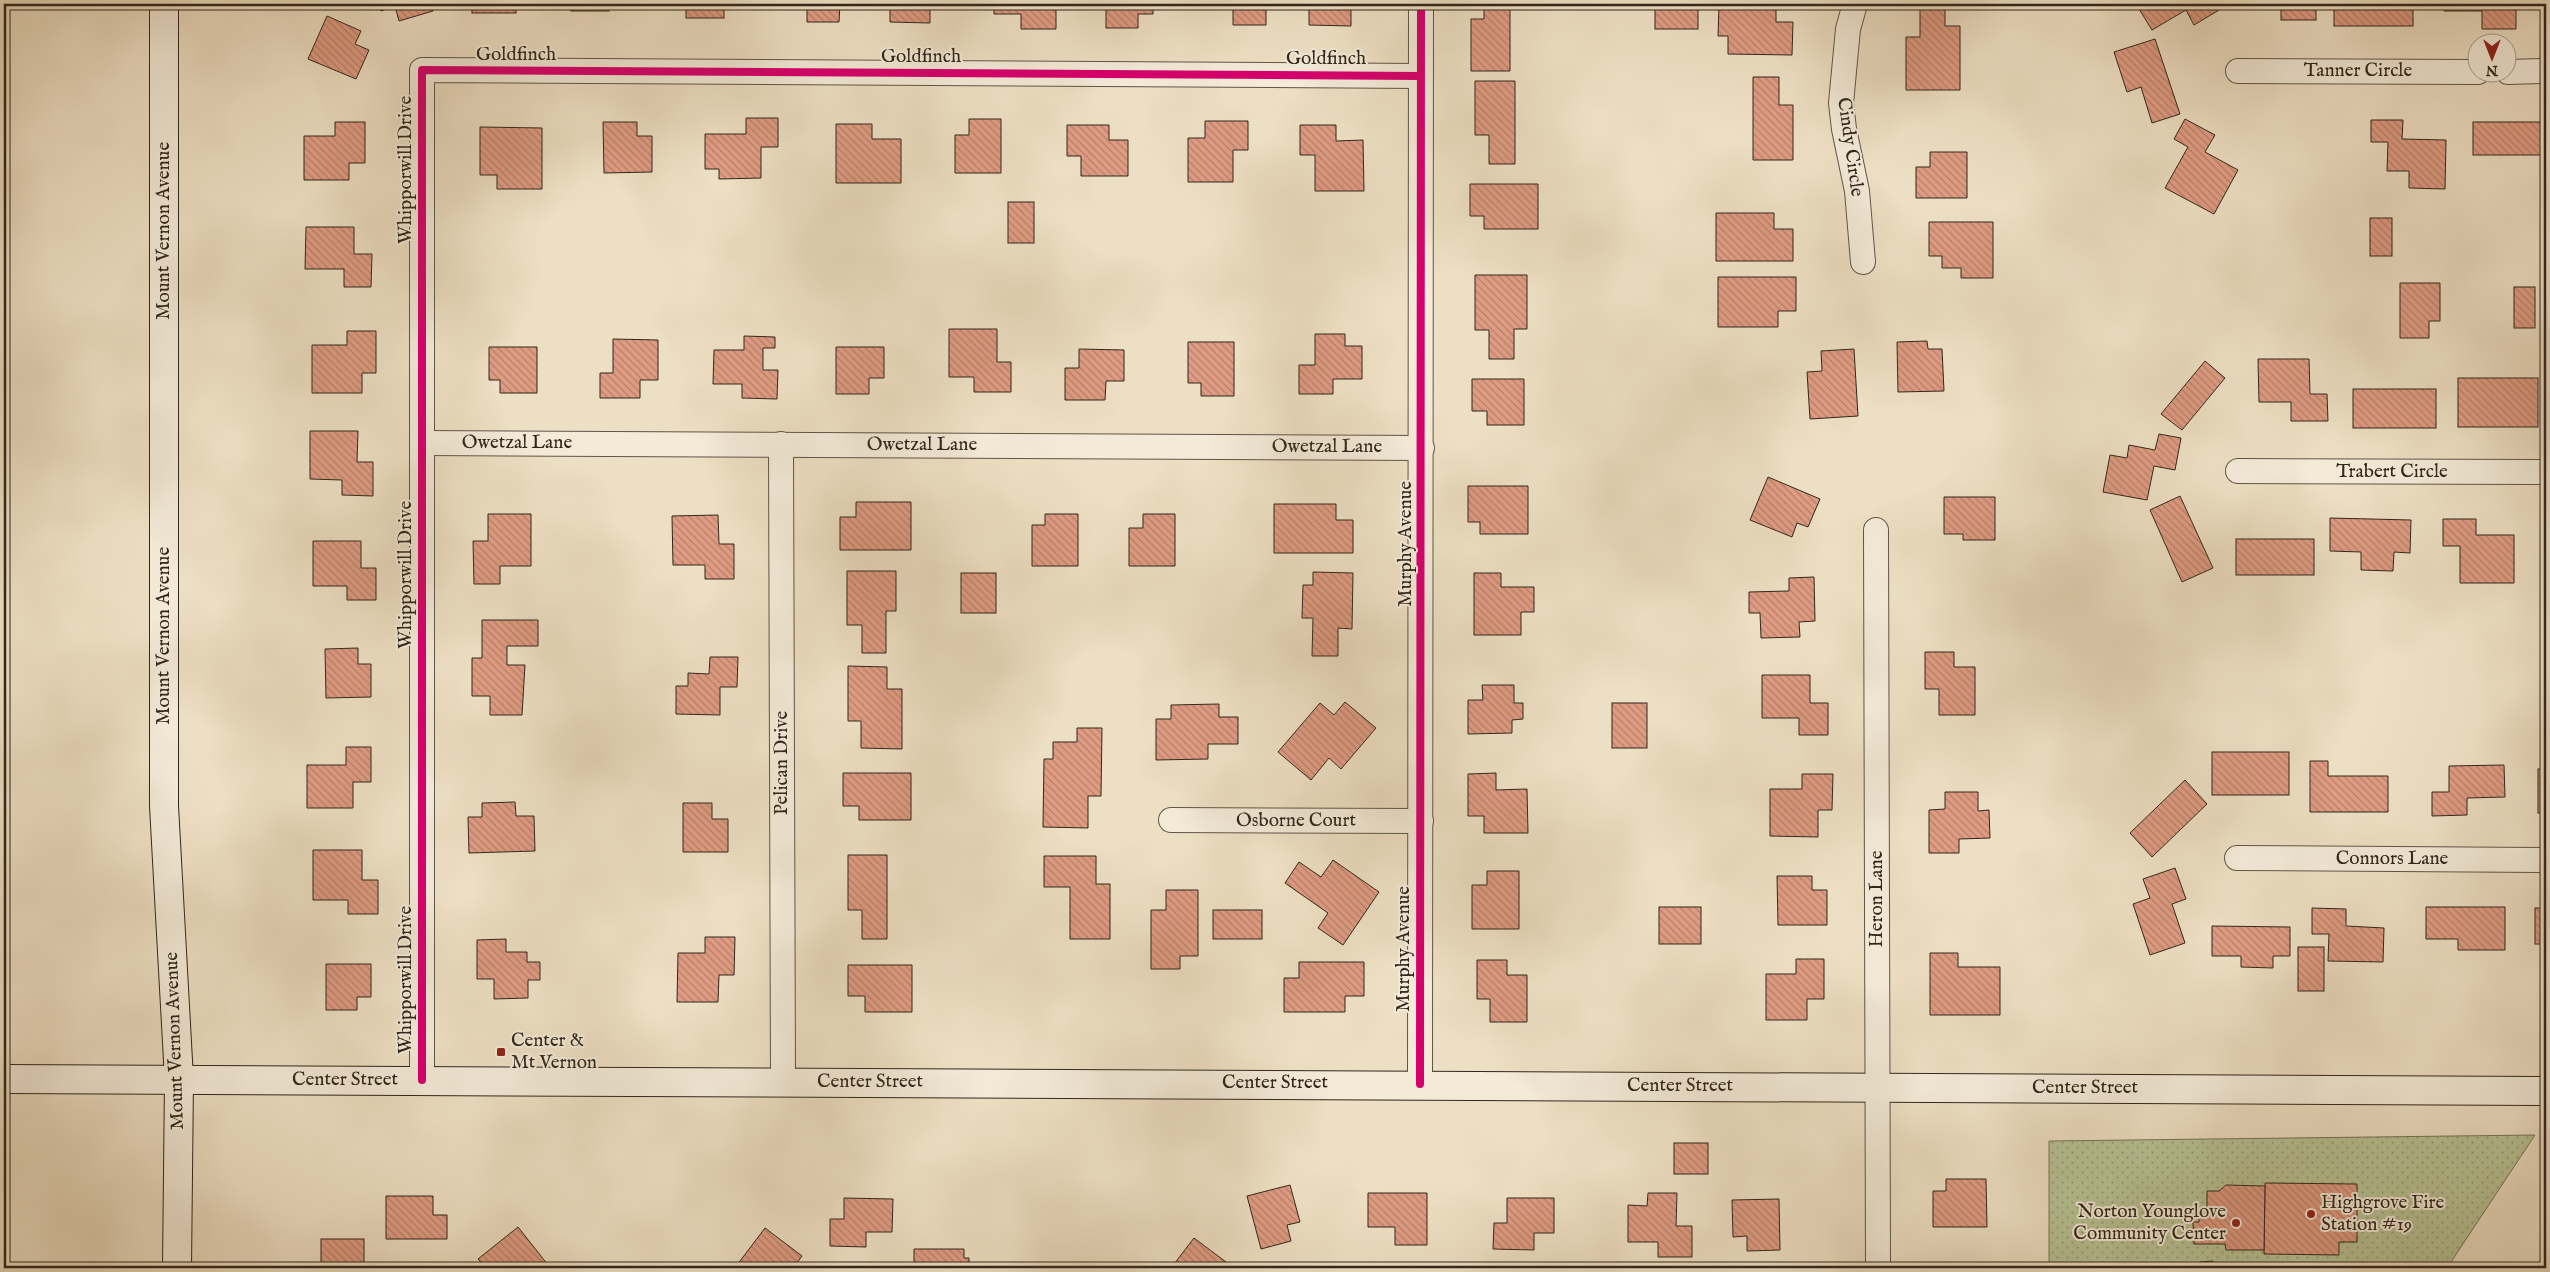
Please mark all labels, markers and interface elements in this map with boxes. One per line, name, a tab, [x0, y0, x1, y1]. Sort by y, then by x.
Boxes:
north arrow	[2468, 32, 2518, 82]
street label: Goldfinch	[476, 43, 556, 67]
street label: Goldfinch	[881, 45, 961, 69]
street label: Goldfinch	[1286, 47, 1366, 71]
street label: Tanner Circle	[2304, 59, 2412, 83]
text: N	[2486, 61, 2499, 79]
street label: Whipporwill Drive	[394, 96, 418, 244]
street label: Cindy Circle	[1831, 96, 1869, 198]
street label: Mount Vernon Avenue	[152, 142, 176, 320]
street label: Owetzal Lane	[462, 431, 572, 455]
street label: Owetzal Lane	[867, 433, 977, 457]
street label: Owetzal Lane	[1272, 435, 1382, 459]
street label: Trabert Circle	[2336, 460, 2448, 484]
street label: Murphy Avenue	[1394, 481, 1418, 607]
street label: Whipporwill Drive	[394, 501, 418, 649]
street label: Mount Vernon Avenue	[152, 547, 176, 725]
street label: Pelican Drive	[770, 710, 794, 815]
street label: Osborne Court	[1236, 809, 1356, 833]
street label: Connors Lane	[2336, 847, 2449, 871]
street label: Heron Lane	[1865, 850, 1889, 947]
street label: Murphy Avenue	[1392, 886, 1416, 1012]
street label: Whipporwill Drive	[394, 906, 418, 1054]
street label: Mount Vernon Avenue	[160, 951, 190, 1130]
place label: Center & Mt Vernon	[511, 1029, 597, 1075]
marker: Center & Mt Vernon	[495, 1046, 507, 1058]
street label: Center Street	[292, 1068, 398, 1092]
street label: Center Street	[817, 1070, 923, 1094]
street label: Center Street	[1222, 1071, 1328, 1095]
street label: Center Street	[1627, 1074, 1733, 1098]
street label: Center Street	[2032, 1076, 2138, 1100]
place label: Highgrove Fire Station #19	[2321, 1191, 2444, 1237]
place label: Norton Younglove Community Center	[2073, 1200, 2226, 1246]
marker: Highgrove Fire Station #19	[2305, 1208, 2317, 1220]
marker: Norton Younglove Community Center	[2230, 1217, 2242, 1229]

